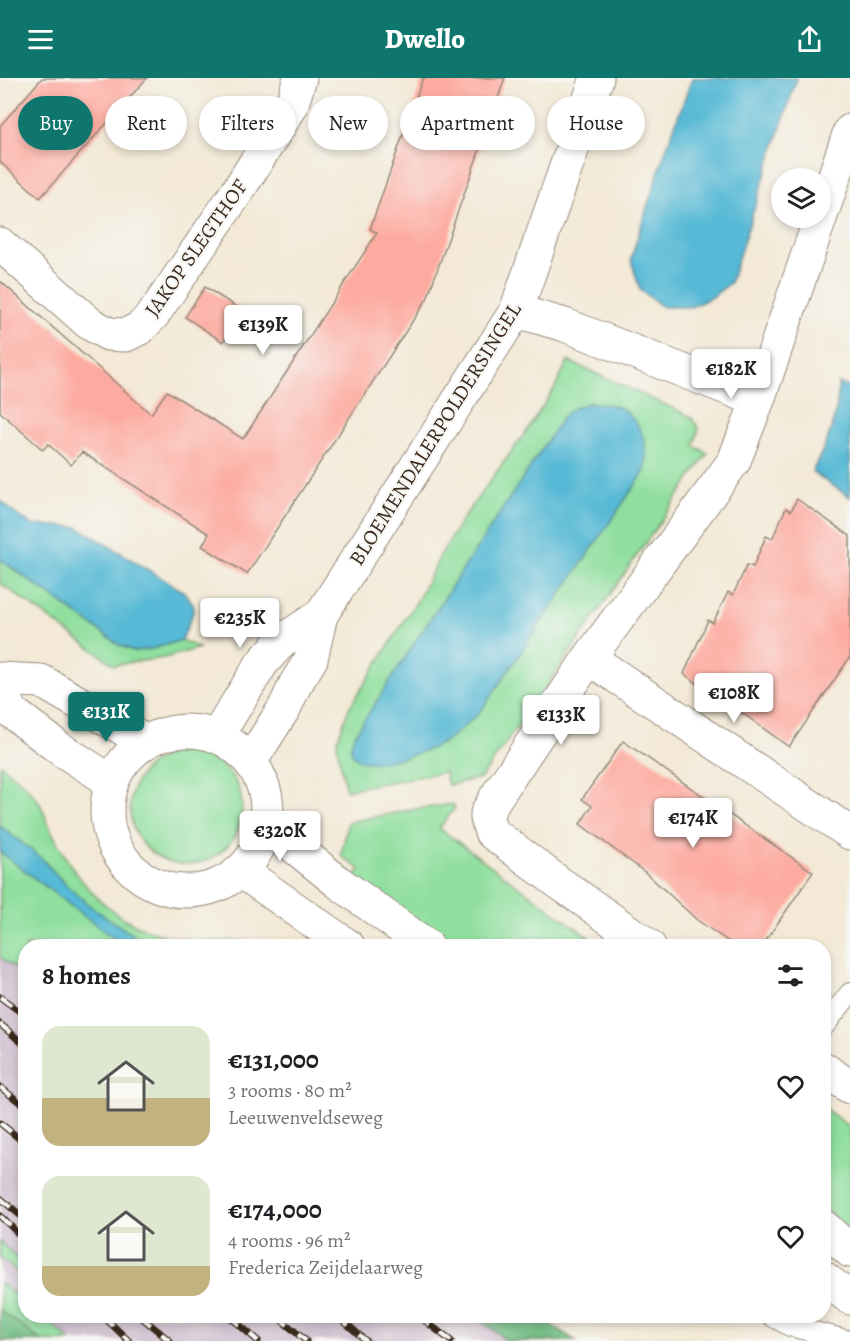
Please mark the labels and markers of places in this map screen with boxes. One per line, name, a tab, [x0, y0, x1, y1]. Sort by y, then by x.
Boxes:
pin: €139K	[221, 305, 305, 356]
pin: €182K	[689, 349, 773, 400]
pin: €235K	[198, 598, 282, 649]
pin: €108K	[692, 673, 776, 724]
pin: €131K	[64, 692, 148, 743]
pin: €133K	[519, 695, 603, 746]
pin: €174K	[651, 798, 735, 849]
pin: €320K	[238, 811, 322, 862]

